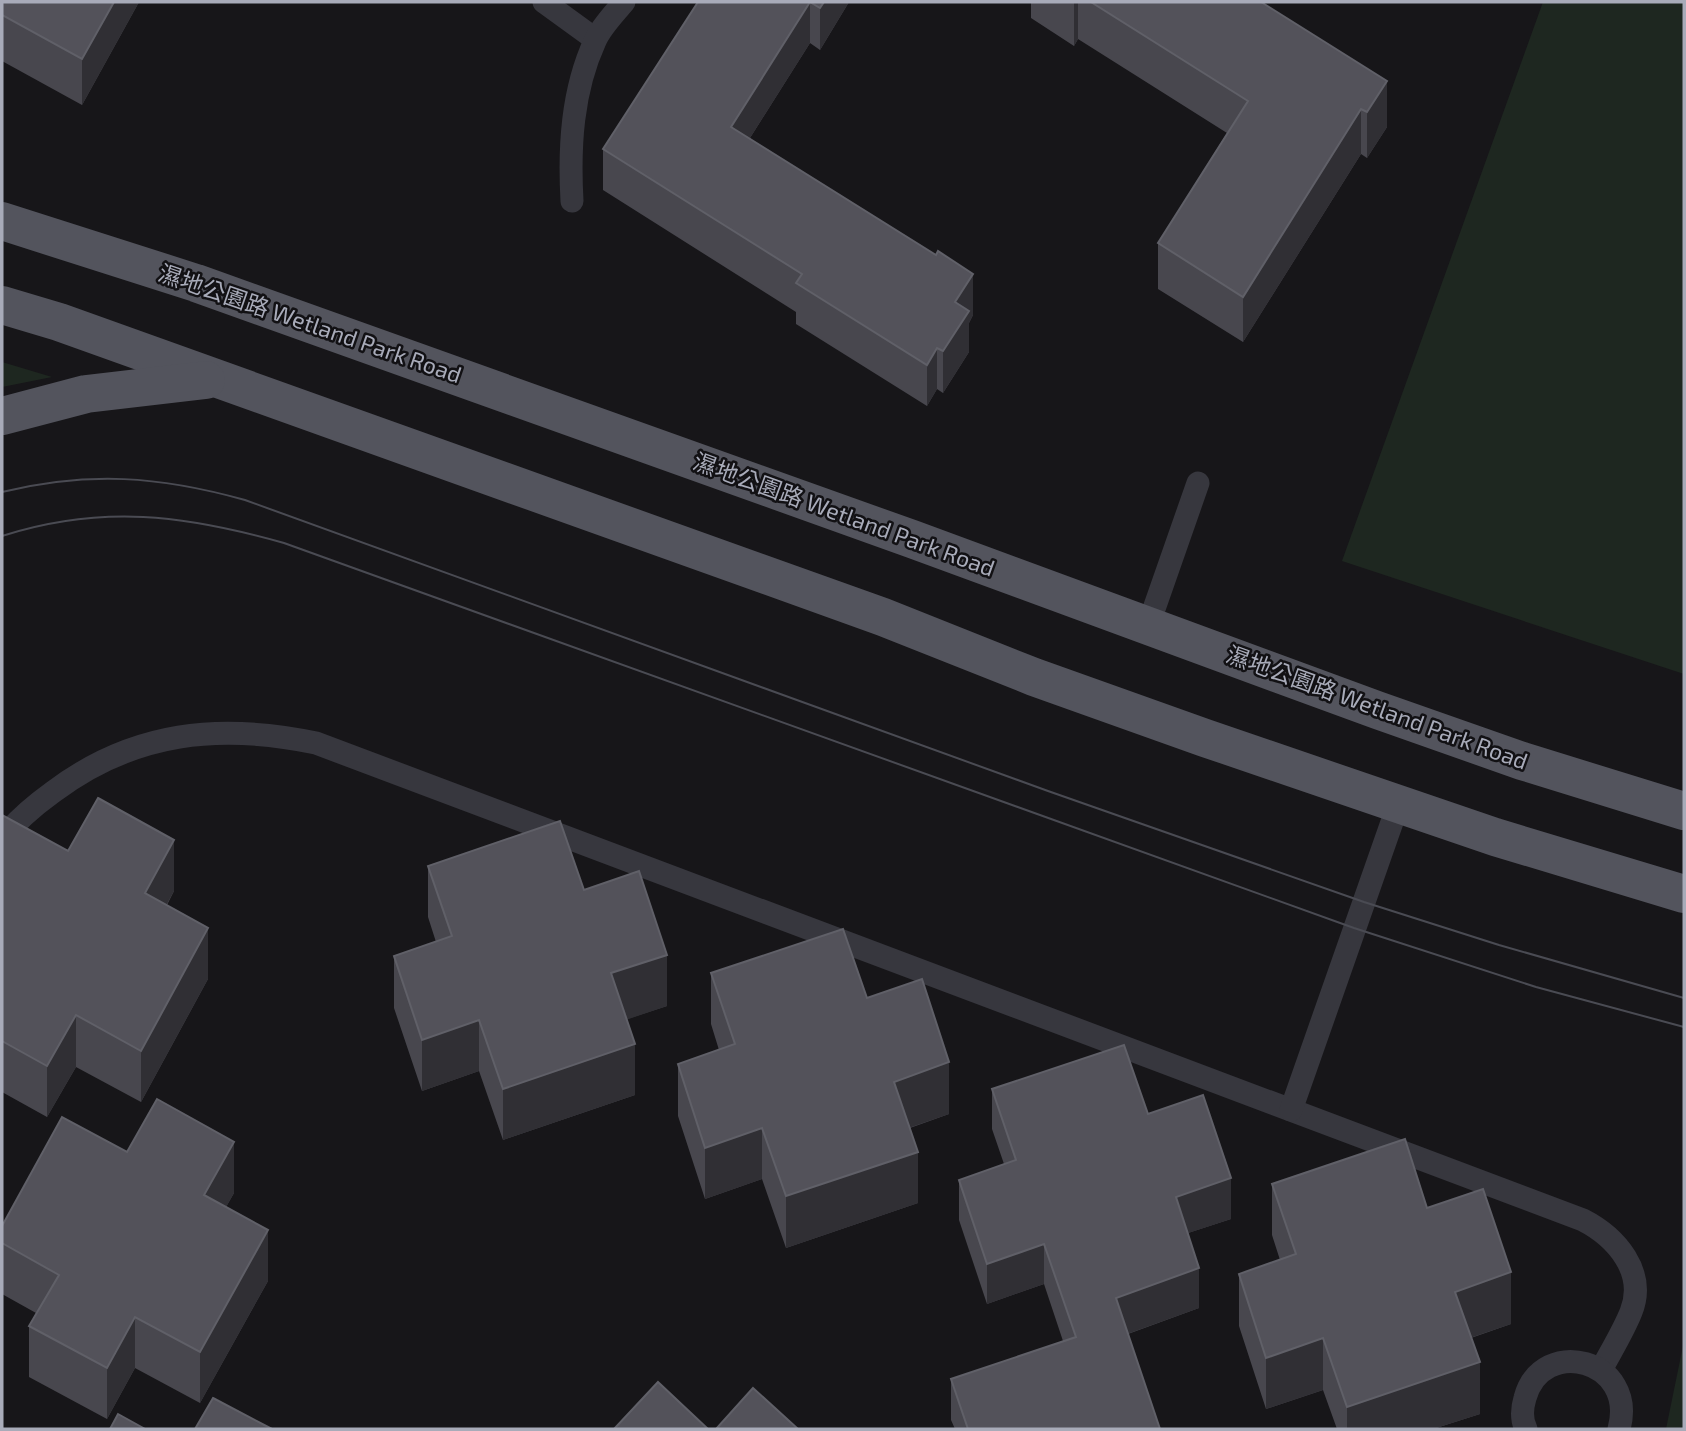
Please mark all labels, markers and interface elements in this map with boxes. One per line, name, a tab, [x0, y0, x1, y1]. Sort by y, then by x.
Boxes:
street label: 濕地公園路 Wetland Park Road	[155, 258, 466, 388]
street label: 濕地公園路 Wetland Park Road	[690, 446, 999, 582]
street label: 濕地公園路 Wetland Park Road	[1223, 639, 1532, 775]

